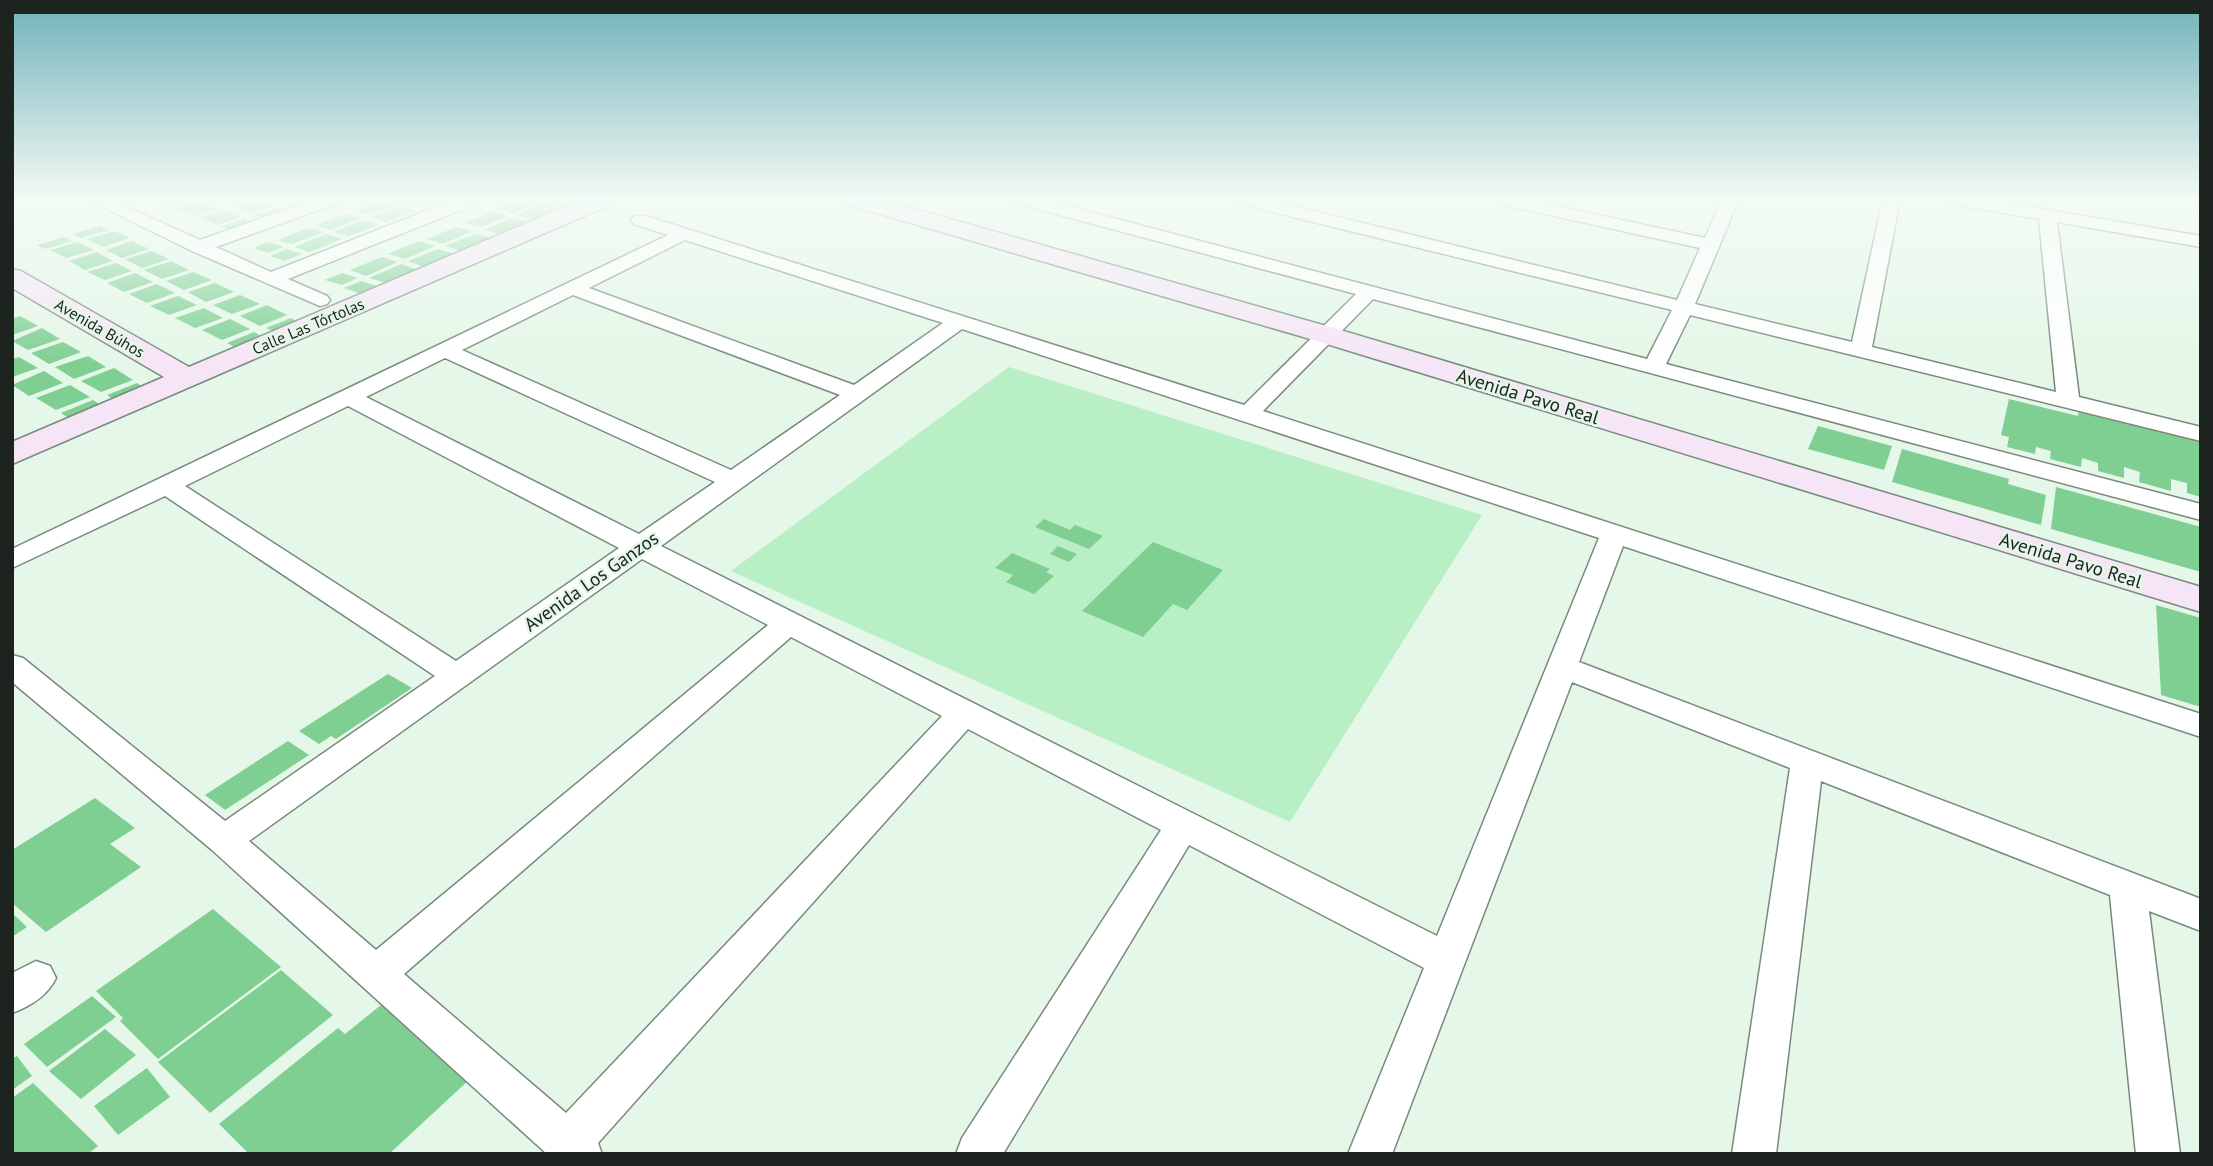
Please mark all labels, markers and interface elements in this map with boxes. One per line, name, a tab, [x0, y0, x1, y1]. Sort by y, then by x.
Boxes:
street label: Calle Las Tórtolas	[249, 293, 367, 359]
street label: Avenida Búhos	[52, 294, 149, 362]
street label: Avenida Pavo Real	[1454, 363, 1603, 429]
street label: Avenida Los Ganzos	[519, 526, 663, 636]
street label: Avenida Pavo Real	[1997, 527, 2146, 593]

